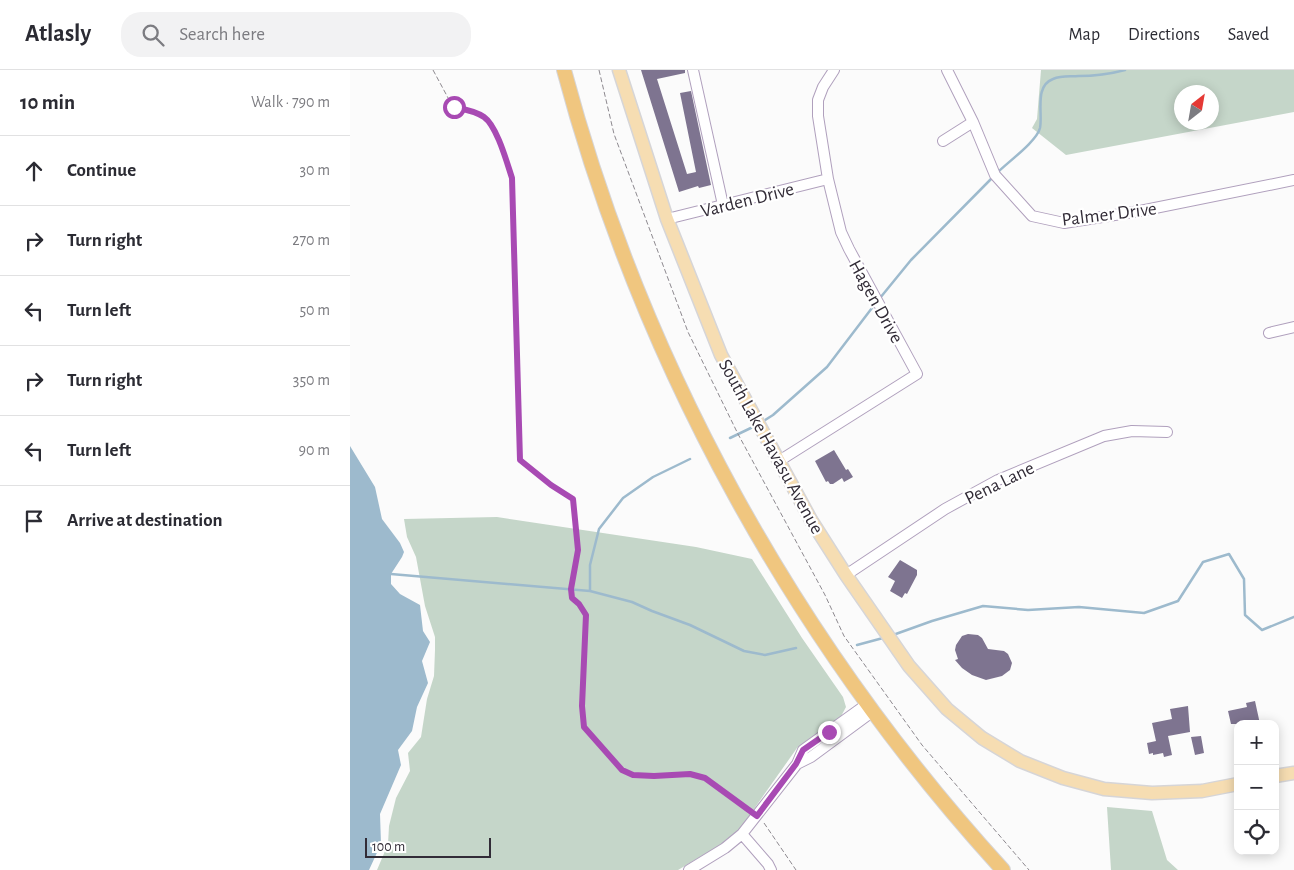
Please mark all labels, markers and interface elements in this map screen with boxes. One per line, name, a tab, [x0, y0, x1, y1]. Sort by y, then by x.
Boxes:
search box	[121, 12, 471, 57]
icon: search	[139, 21, 167, 49]
text: Atlasly	[25, 22, 91, 46]
text: Search here	[179, 25, 265, 44]
text: Map	[1069, 26, 1100, 44]
text: Directions	[1128, 26, 1200, 44]
text: Saved	[1228, 26, 1269, 44]
north arrow	[1174, 85, 1219, 130]
text: 10 min	[20, 92, 75, 113]
text: Walk · 790 m	[251, 94, 330, 110]
route start	[443, 96, 466, 119]
icon: ahead	[20, 157, 48, 185]
text: Continue	[67, 161, 136, 180]
text: 30 m	[300, 162, 330, 178]
street label: Varden Drive	[699, 180, 796, 221]
street label: Palmer Drive	[1061, 199, 1158, 230]
icon: right	[20, 227, 48, 255]
text: Turn right	[67, 231, 142, 250]
text: 270 m	[292, 232, 330, 248]
street label: Hagen Drive	[845, 257, 906, 347]
icon: left	[20, 297, 48, 325]
text: Turn left	[67, 301, 131, 320]
text: 50 m	[299, 302, 330, 318]
street label: South Lake Havasu Avenue	[715, 356, 827, 537]
icon: right	[20, 367, 48, 395]
text: Turn right	[67, 371, 142, 390]
text: 350 m	[293, 372, 330, 388]
icon: left	[20, 437, 48, 465]
text: Turn left	[67, 441, 131, 460]
text: 90 m	[299, 442, 330, 458]
street label: Pena Lane	[962, 458, 1037, 508]
icon: arrive	[20, 507, 48, 535]
text: Arrive at destination	[67, 511, 223, 530]
map controls	[1234, 720, 1279, 855]
button: +	[1234, 720, 1279, 765]
route end	[818, 721, 841, 744]
button: −	[1234, 765, 1279, 810]
button: locate	[1234, 810, 1279, 855]
scale bar	[365, 835, 491, 858]
text: 100 m	[372, 840, 405, 854]

